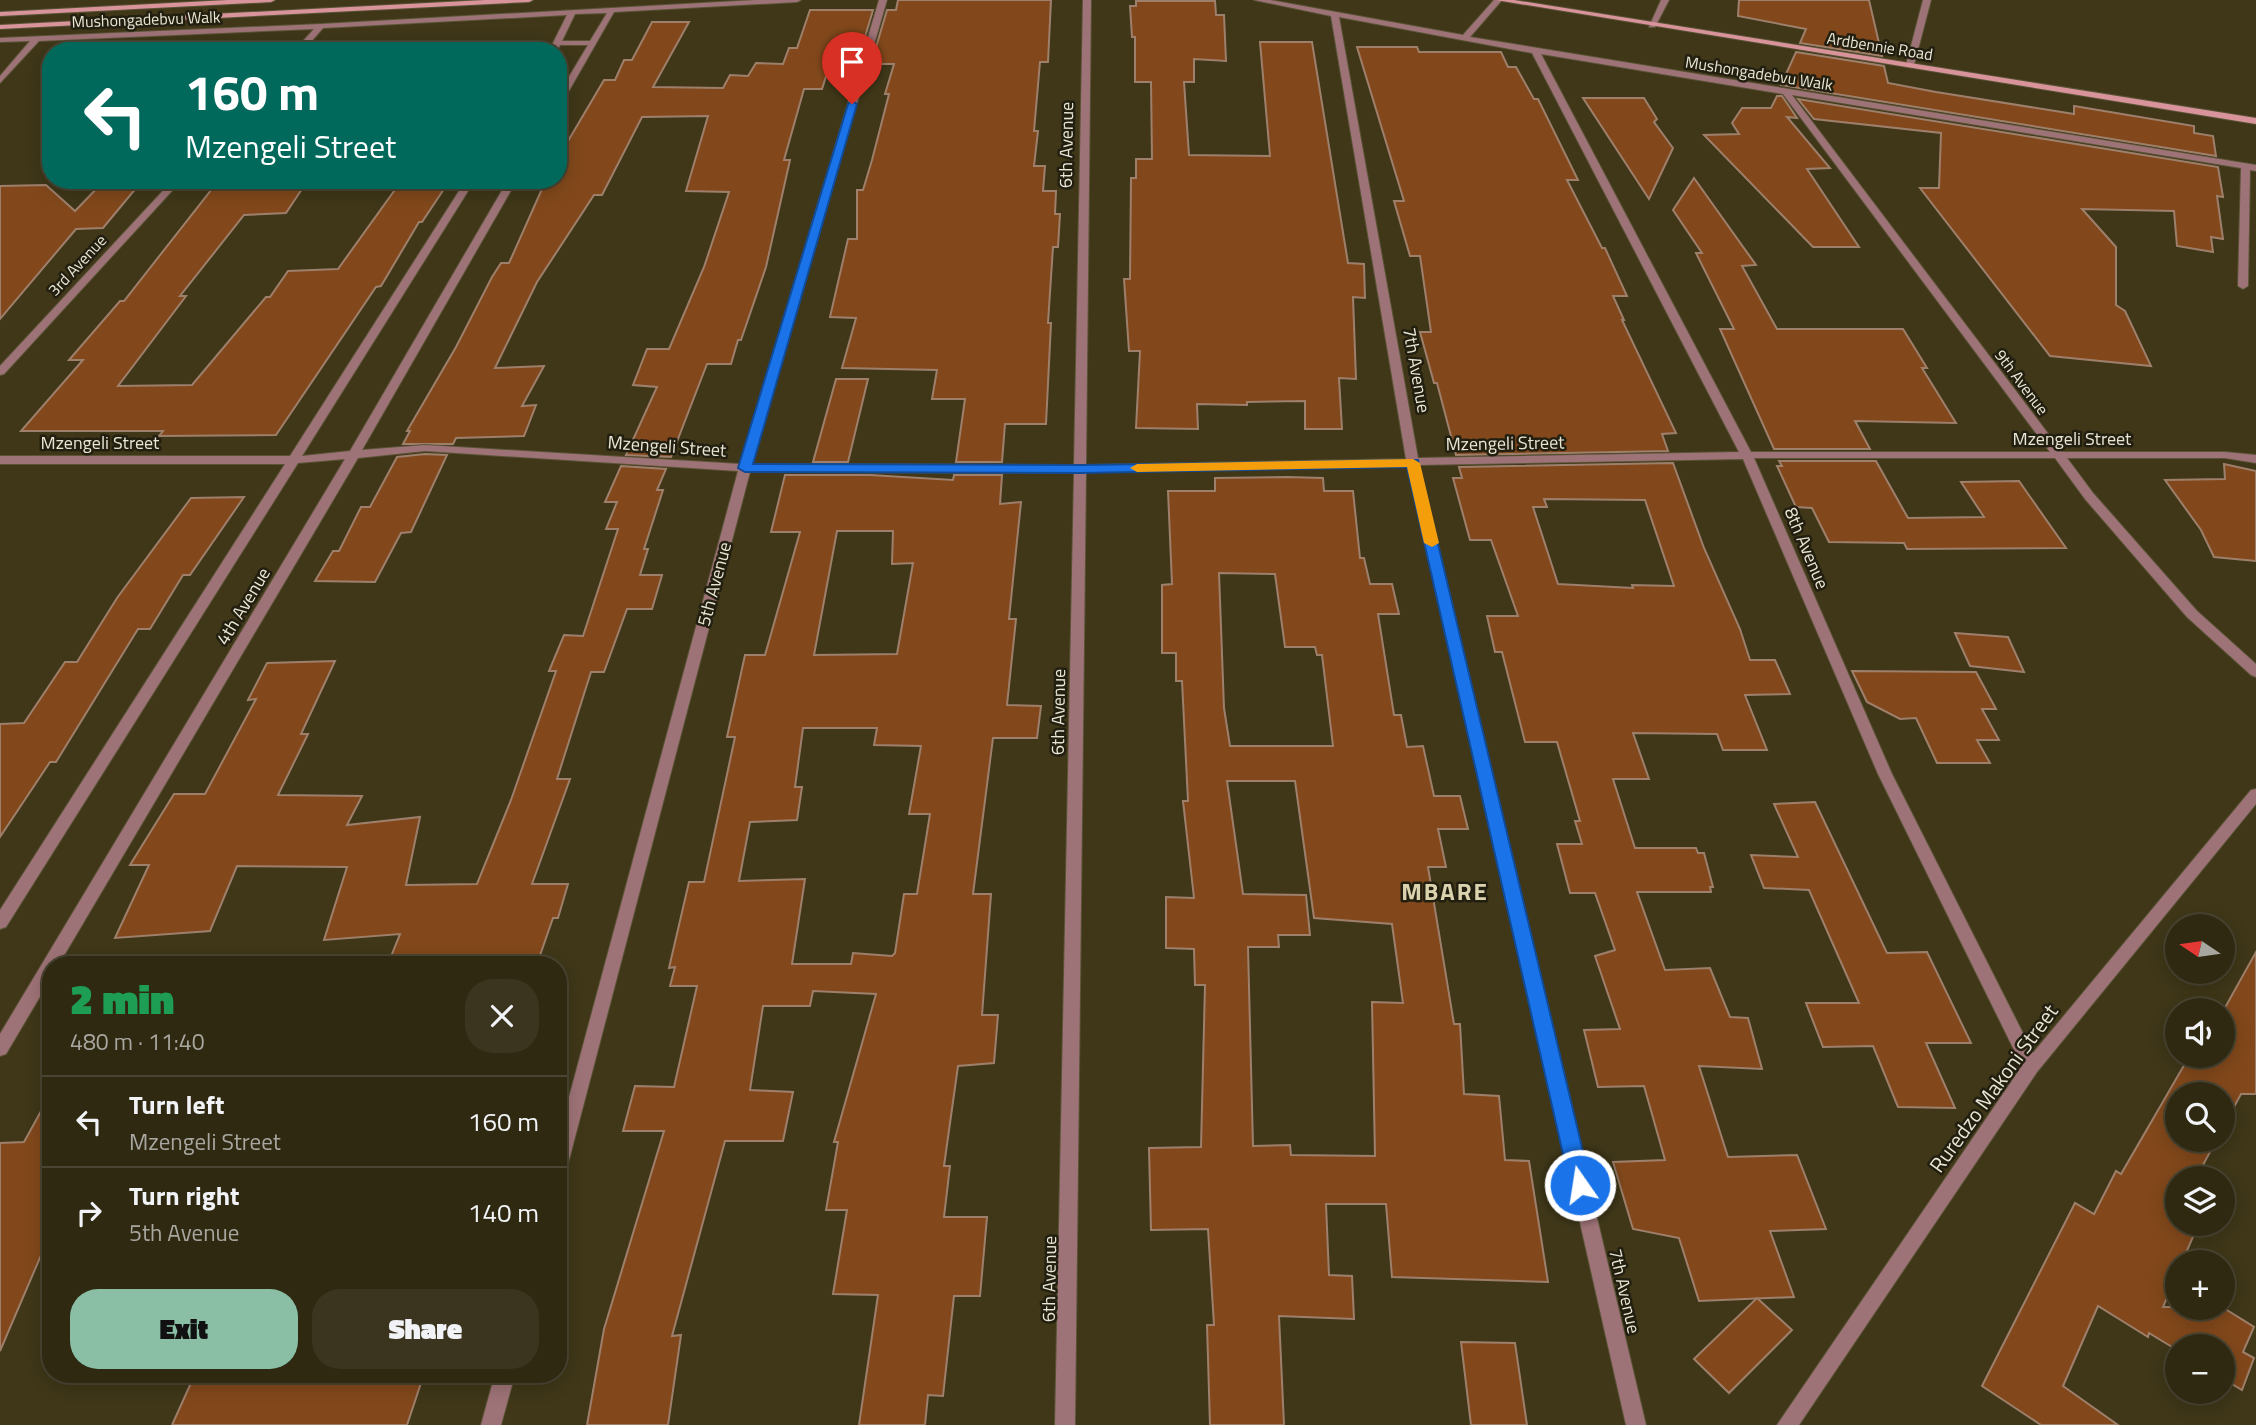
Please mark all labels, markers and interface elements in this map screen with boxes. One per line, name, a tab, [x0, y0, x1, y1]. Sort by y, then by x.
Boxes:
street label: Mushongadebvu Walk	[71, 4, 221, 34]
street label: Ardbennie Road	[1825, 26, 1935, 66]
pin	[822, 32, 882, 104]
icon: arrive	[833, 43, 871, 81]
street label: Mushongadebvu Walk	[1683, 49, 1835, 97]
text: 160 m	[185, 54, 319, 129]
icon: left	[70, 70, 161, 161]
street label: 6th Avenue	[1052, 102, 1080, 188]
text: Mzengeli Street	[185, 122, 396, 170]
street label: 3rd Avenue	[42, 229, 112, 301]
street label: 7th Avenue	[1396, 325, 1438, 415]
street label: 9th Avenue	[1989, 344, 2055, 420]
street label: Mzengeli Street	[2013, 425, 2132, 452]
street label: Mzengeli Street	[607, 428, 728, 464]
street label: Mzengeli Street	[1445, 428, 1565, 458]
street label: Mzengeli Street	[41, 429, 160, 456]
street label: 8th Avenue	[1778, 503, 1836, 593]
street label: 5th Avenue	[690, 539, 738, 629]
street label: 4th Avenue	[209, 562, 277, 650]
street label: 6th Avenue	[1044, 669, 1072, 755]
district label: MBARE	[1401, 873, 1489, 909]
north arrow	[2165, 914, 2235, 984]
map controls	[2165, 914, 2235, 1404]
text: 2 min	[70, 966, 174, 1030]
button: close	[465, 979, 539, 1053]
street label: Ruredzo Makoni Street	[1921, 997, 2066, 1179]
button: sound	[2165, 998, 2235, 1068]
text: 480 m · 11:40	[70, 1024, 205, 1059]
button: search	[2165, 1082, 2235, 1152]
text: Turn left	[129, 1085, 224, 1124]
text: 160 m	[468, 1102, 539, 1141]
icon: left	[70, 1103, 108, 1141]
text: Mzengeli Street	[129, 1124, 281, 1159]
position arrow	[1543, 1148, 1617, 1222]
button: layers	[2165, 1166, 2235, 1236]
text: Turn right	[129, 1176, 240, 1215]
text: 140 m	[468, 1193, 539, 1232]
icon: right	[70, 1194, 108, 1232]
text: 5th Avenue	[129, 1215, 239, 1250]
street label: 6th Avenue	[1035, 1236, 1063, 1322]
street label: 7th Avenue	[1602, 1246, 1648, 1336]
button: +	[2165, 1250, 2235, 1320]
button: Exit	[70, 1289, 298, 1369]
button: Share	[312, 1289, 539, 1369]
button: −	[2165, 1334, 2235, 1404]

